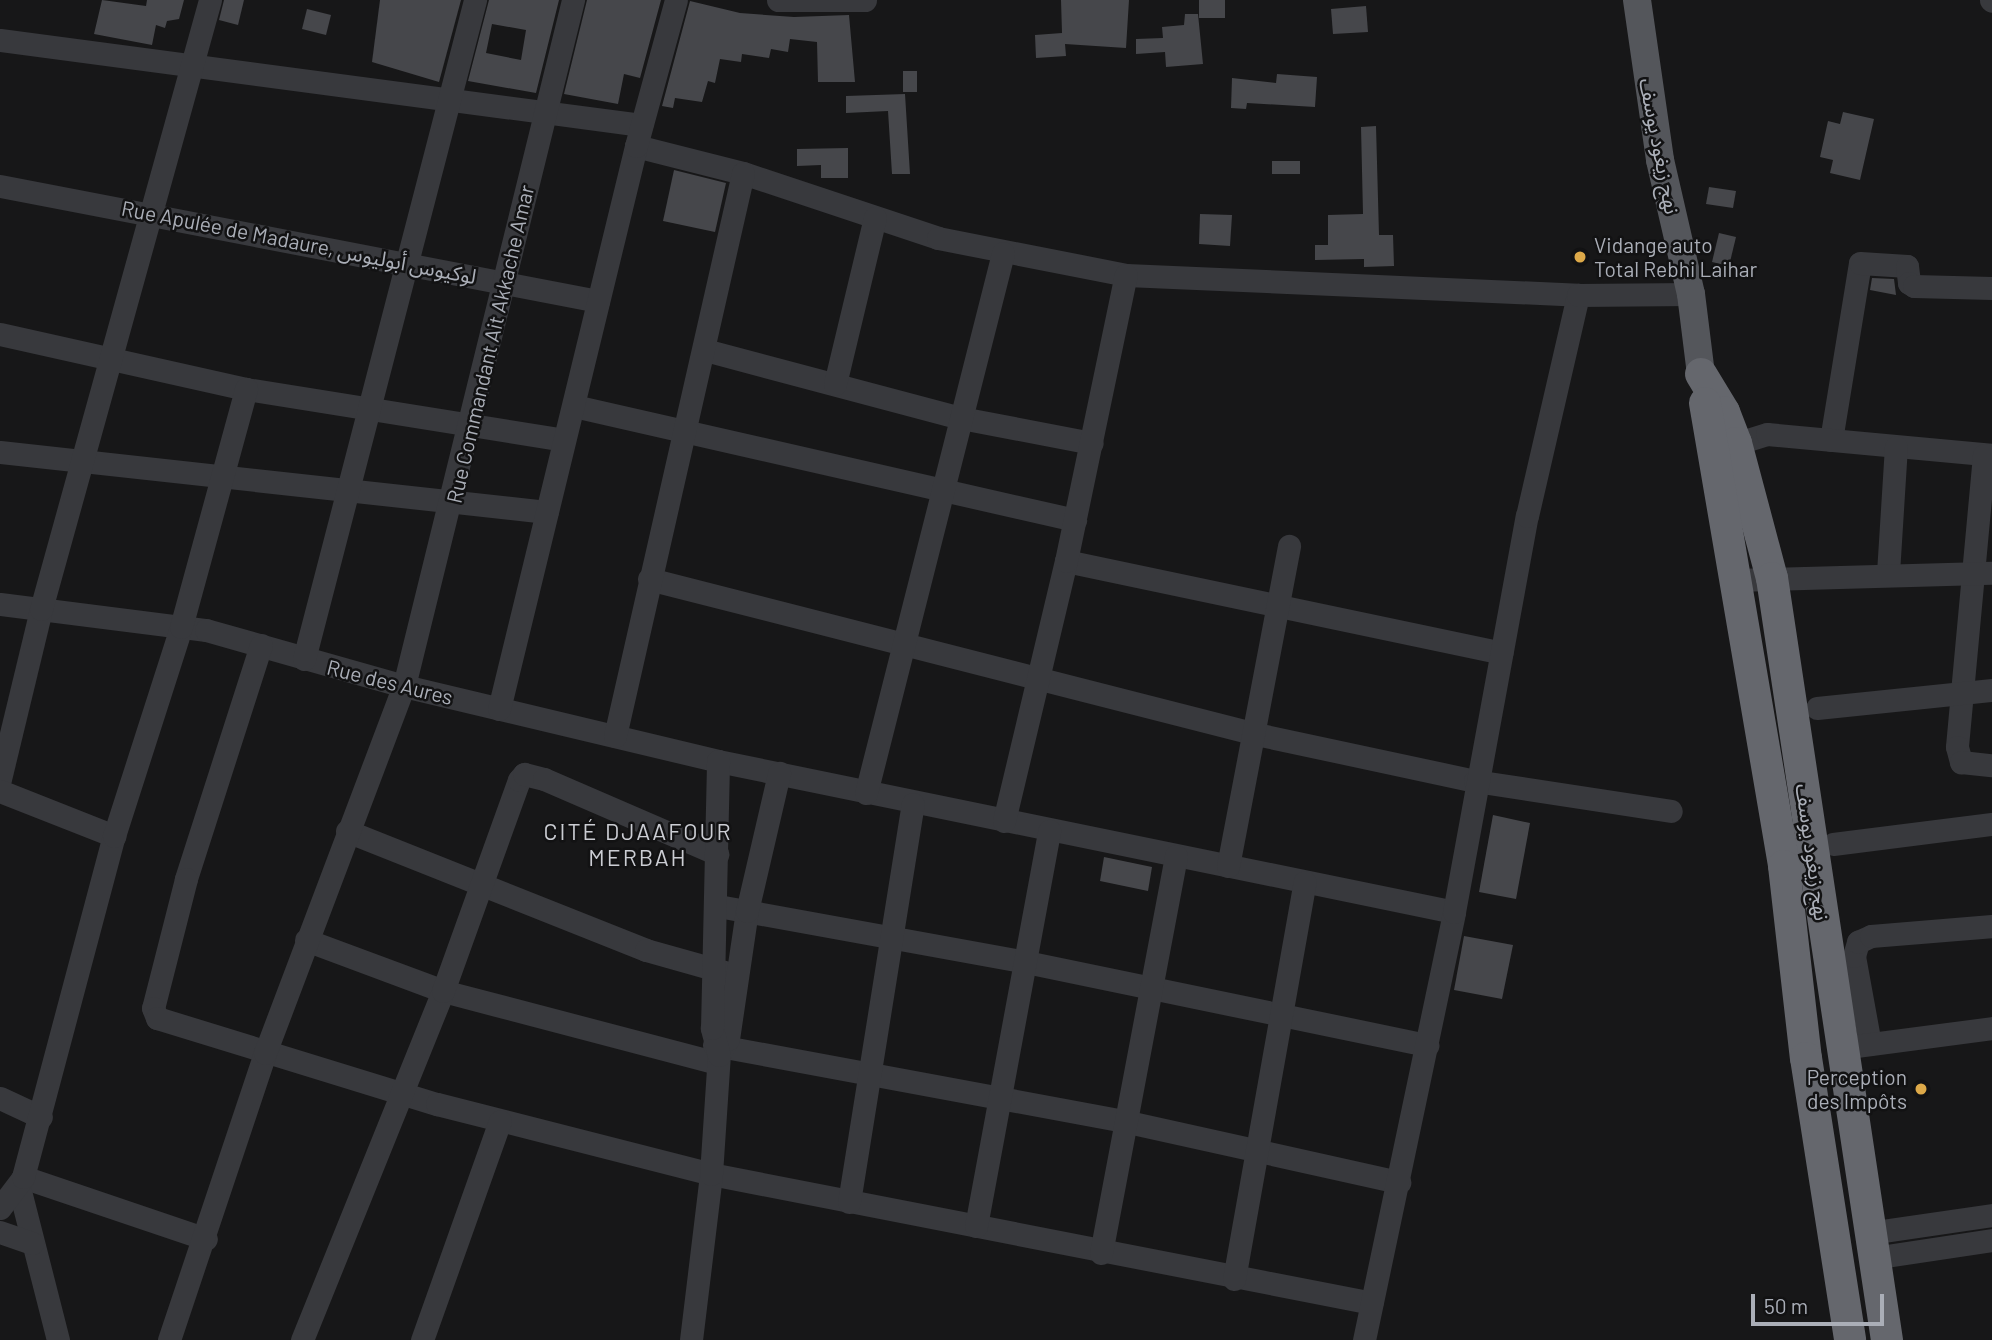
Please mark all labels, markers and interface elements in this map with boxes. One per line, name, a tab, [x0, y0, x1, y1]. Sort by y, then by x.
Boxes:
street label: نهج زيغود يوسف	[1634, 76, 1686, 216]
street label: Rue Commandant Ait Akkache Amar	[441, 182, 539, 506]
street label: Rue Apulée de Madaure, لوكيوس أبوليوس	[119, 195, 479, 289]
place label: Vidange auto Total Rebhi Laihar	[1594, 232, 1757, 282]
marker: Vidange auto Total Rebhi Laihar	[1572, 249, 1588, 265]
street label: Rue des Aures	[324, 654, 456, 710]
street label: نهج زيغود يوسف	[1791, 782, 1835, 922]
district label: CITÉ DJAAFOUR MERBAH	[545, 817, 731, 871]
place label: Perception des Impôts	[1807, 1064, 1907, 1114]
marker: Perception des Impôts	[1913, 1081, 1929, 1097]
scale bar	[1754, 1280, 1887, 1324]
text: 50 m	[1764, 1293, 1808, 1318]

